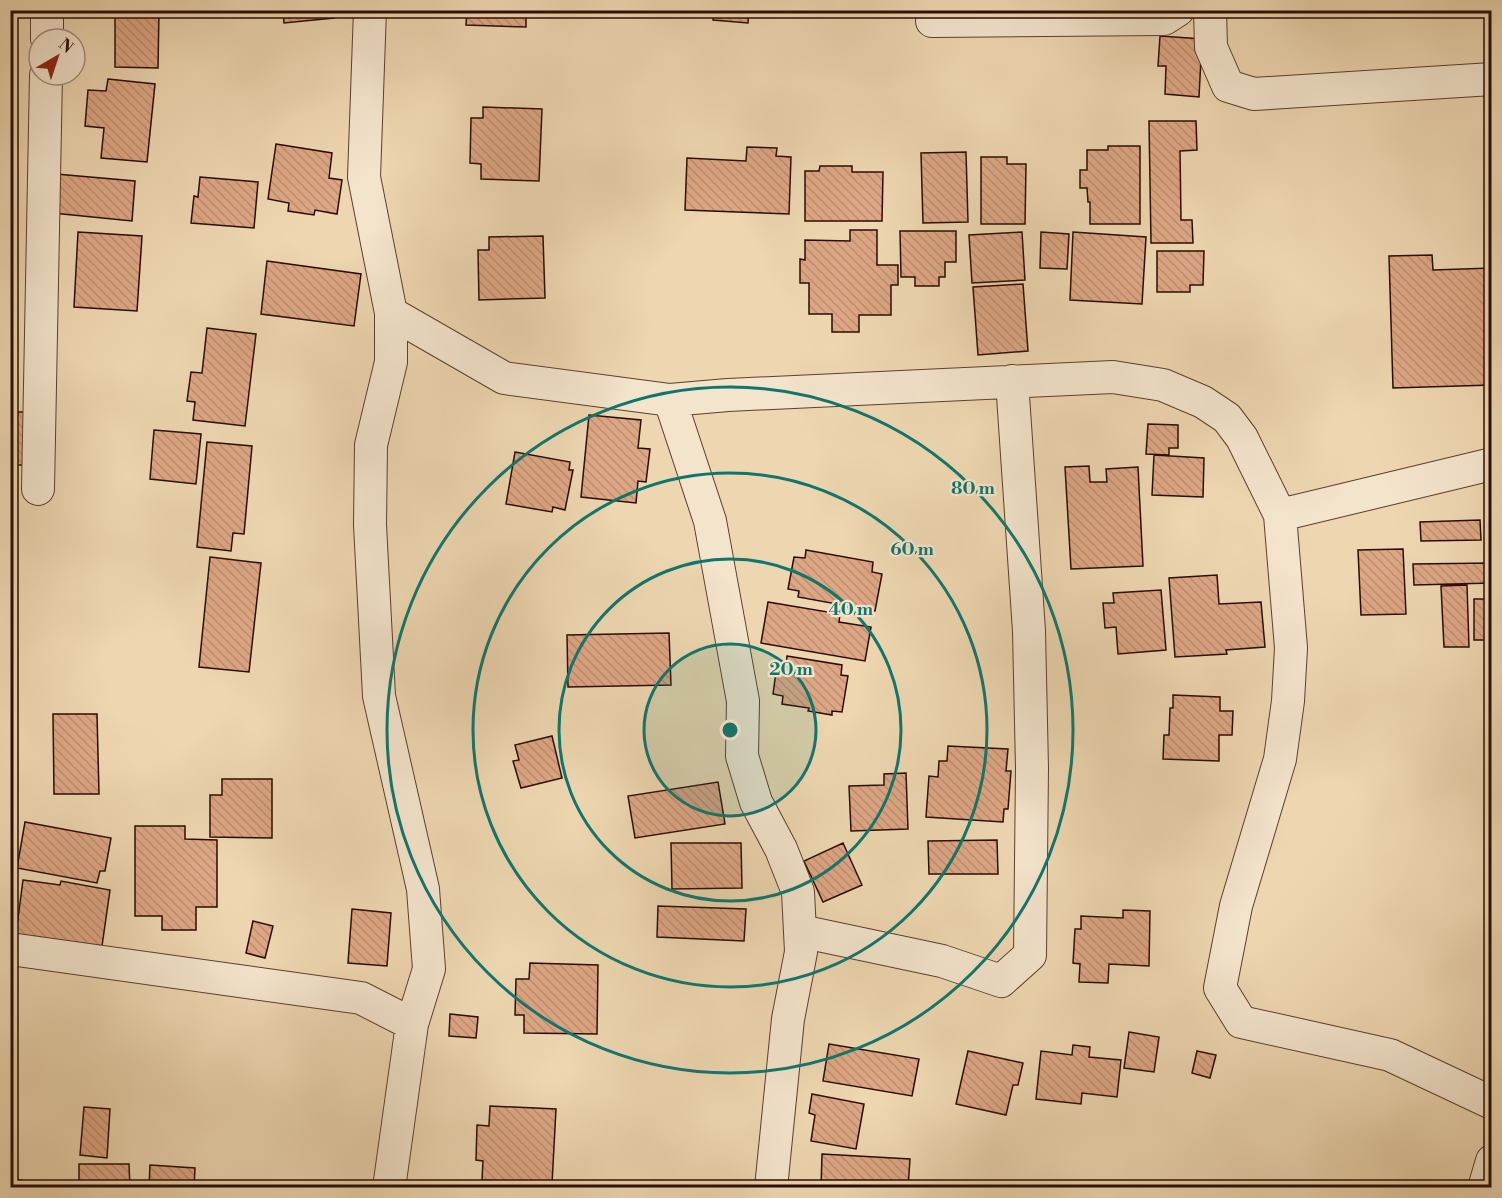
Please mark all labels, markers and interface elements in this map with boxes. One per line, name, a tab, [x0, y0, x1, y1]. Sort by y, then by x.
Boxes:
north arrow	[27, 27, 87, 87]
text: N	[55, 34, 77, 58]
text: 80 m	[951, 477, 996, 500]
text: 60 m	[890, 538, 934, 561]
text: 40 m	[829, 598, 874, 621]
text: 20 m	[769, 658, 813, 681]
centre of rings	[720, 720, 740, 740]

